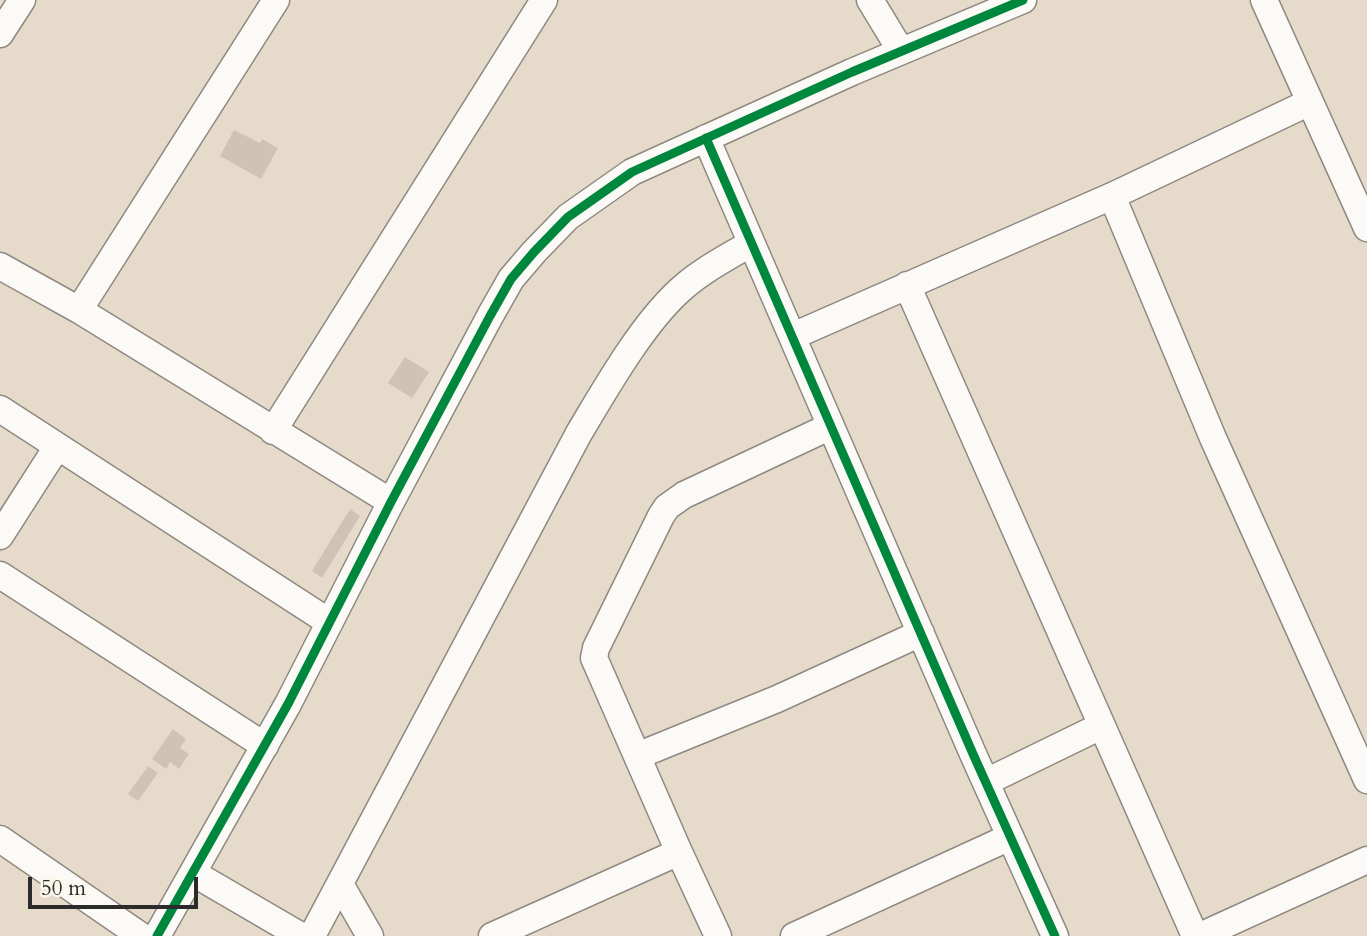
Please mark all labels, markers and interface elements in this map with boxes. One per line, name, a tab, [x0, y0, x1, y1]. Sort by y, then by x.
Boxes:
scale bar	[32, 862, 201, 906]
text: 50 m	[41, 874, 86, 903]

